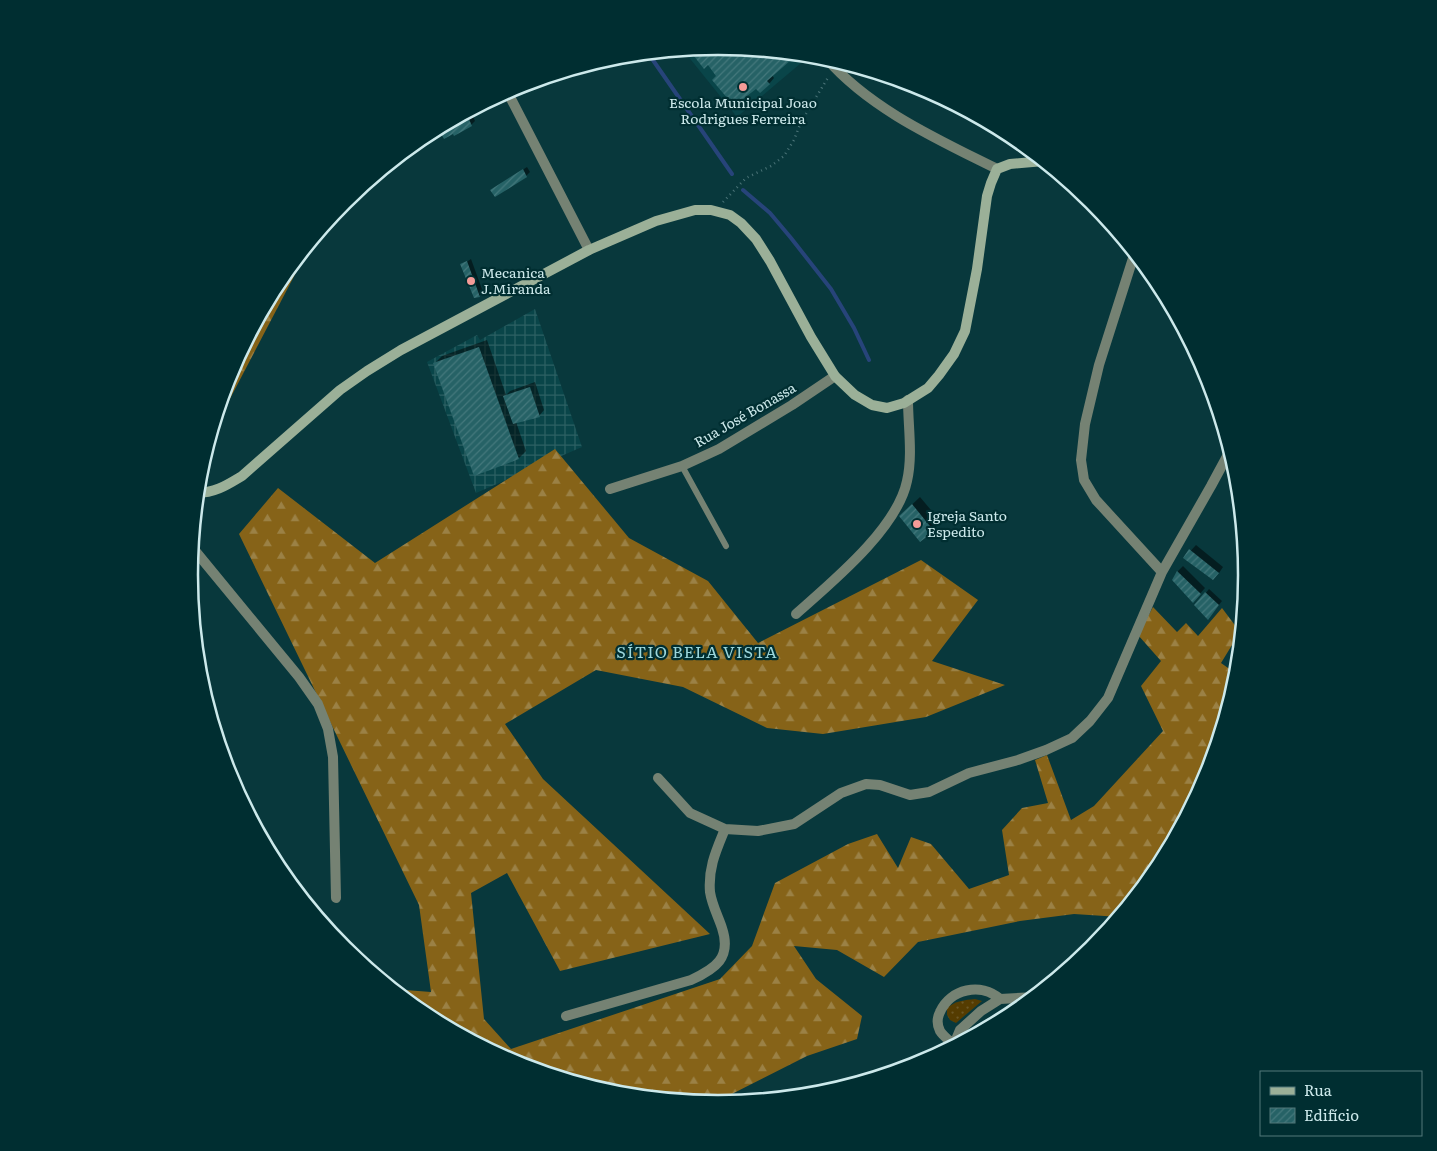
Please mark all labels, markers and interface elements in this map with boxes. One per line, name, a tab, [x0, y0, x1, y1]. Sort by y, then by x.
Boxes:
marker: Escola Municipal Joao Rodrigues Ferreira	[737, 81, 749, 93]
place label: Escola Municipal Joao Rodrigues Ferreira	[669, 92, 817, 128]
place label: Mecanica J.Miranda	[481, 262, 551, 298]
marker: Mecanica J.Miranda	[465, 275, 477, 287]
street label: Rua José Bonassa	[690, 377, 799, 451]
place label: Igreja Santo Espedito	[927, 505, 1007, 541]
marker: Igreja Santo Espedito	[911, 518, 923, 530]
district label: SÍTIO BELA VISTA	[616, 639, 778, 663]
legend	[1260, 1071, 1422, 1136]
text: Rua	[1304, 1078, 1333, 1101]
text: Edifício	[1304, 1103, 1359, 1126]

